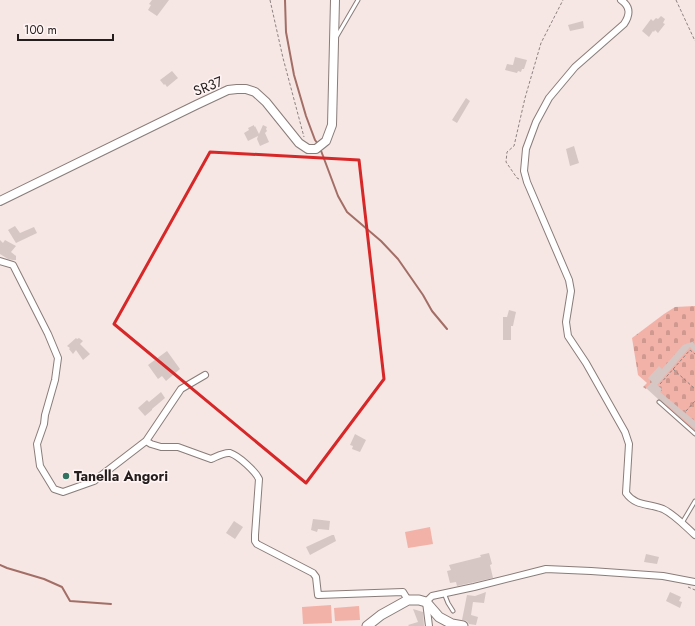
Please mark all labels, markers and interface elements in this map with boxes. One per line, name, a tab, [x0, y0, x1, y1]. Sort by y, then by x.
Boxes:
scale bar	[18, 16, 113, 42]
text: 100 m	[24, 21, 57, 39]
street label: SR37	[190, 71, 226, 101]
place label: Tanella Angori	[74, 466, 168, 486]
marker: Tanella Angori	[61, 471, 71, 481]

